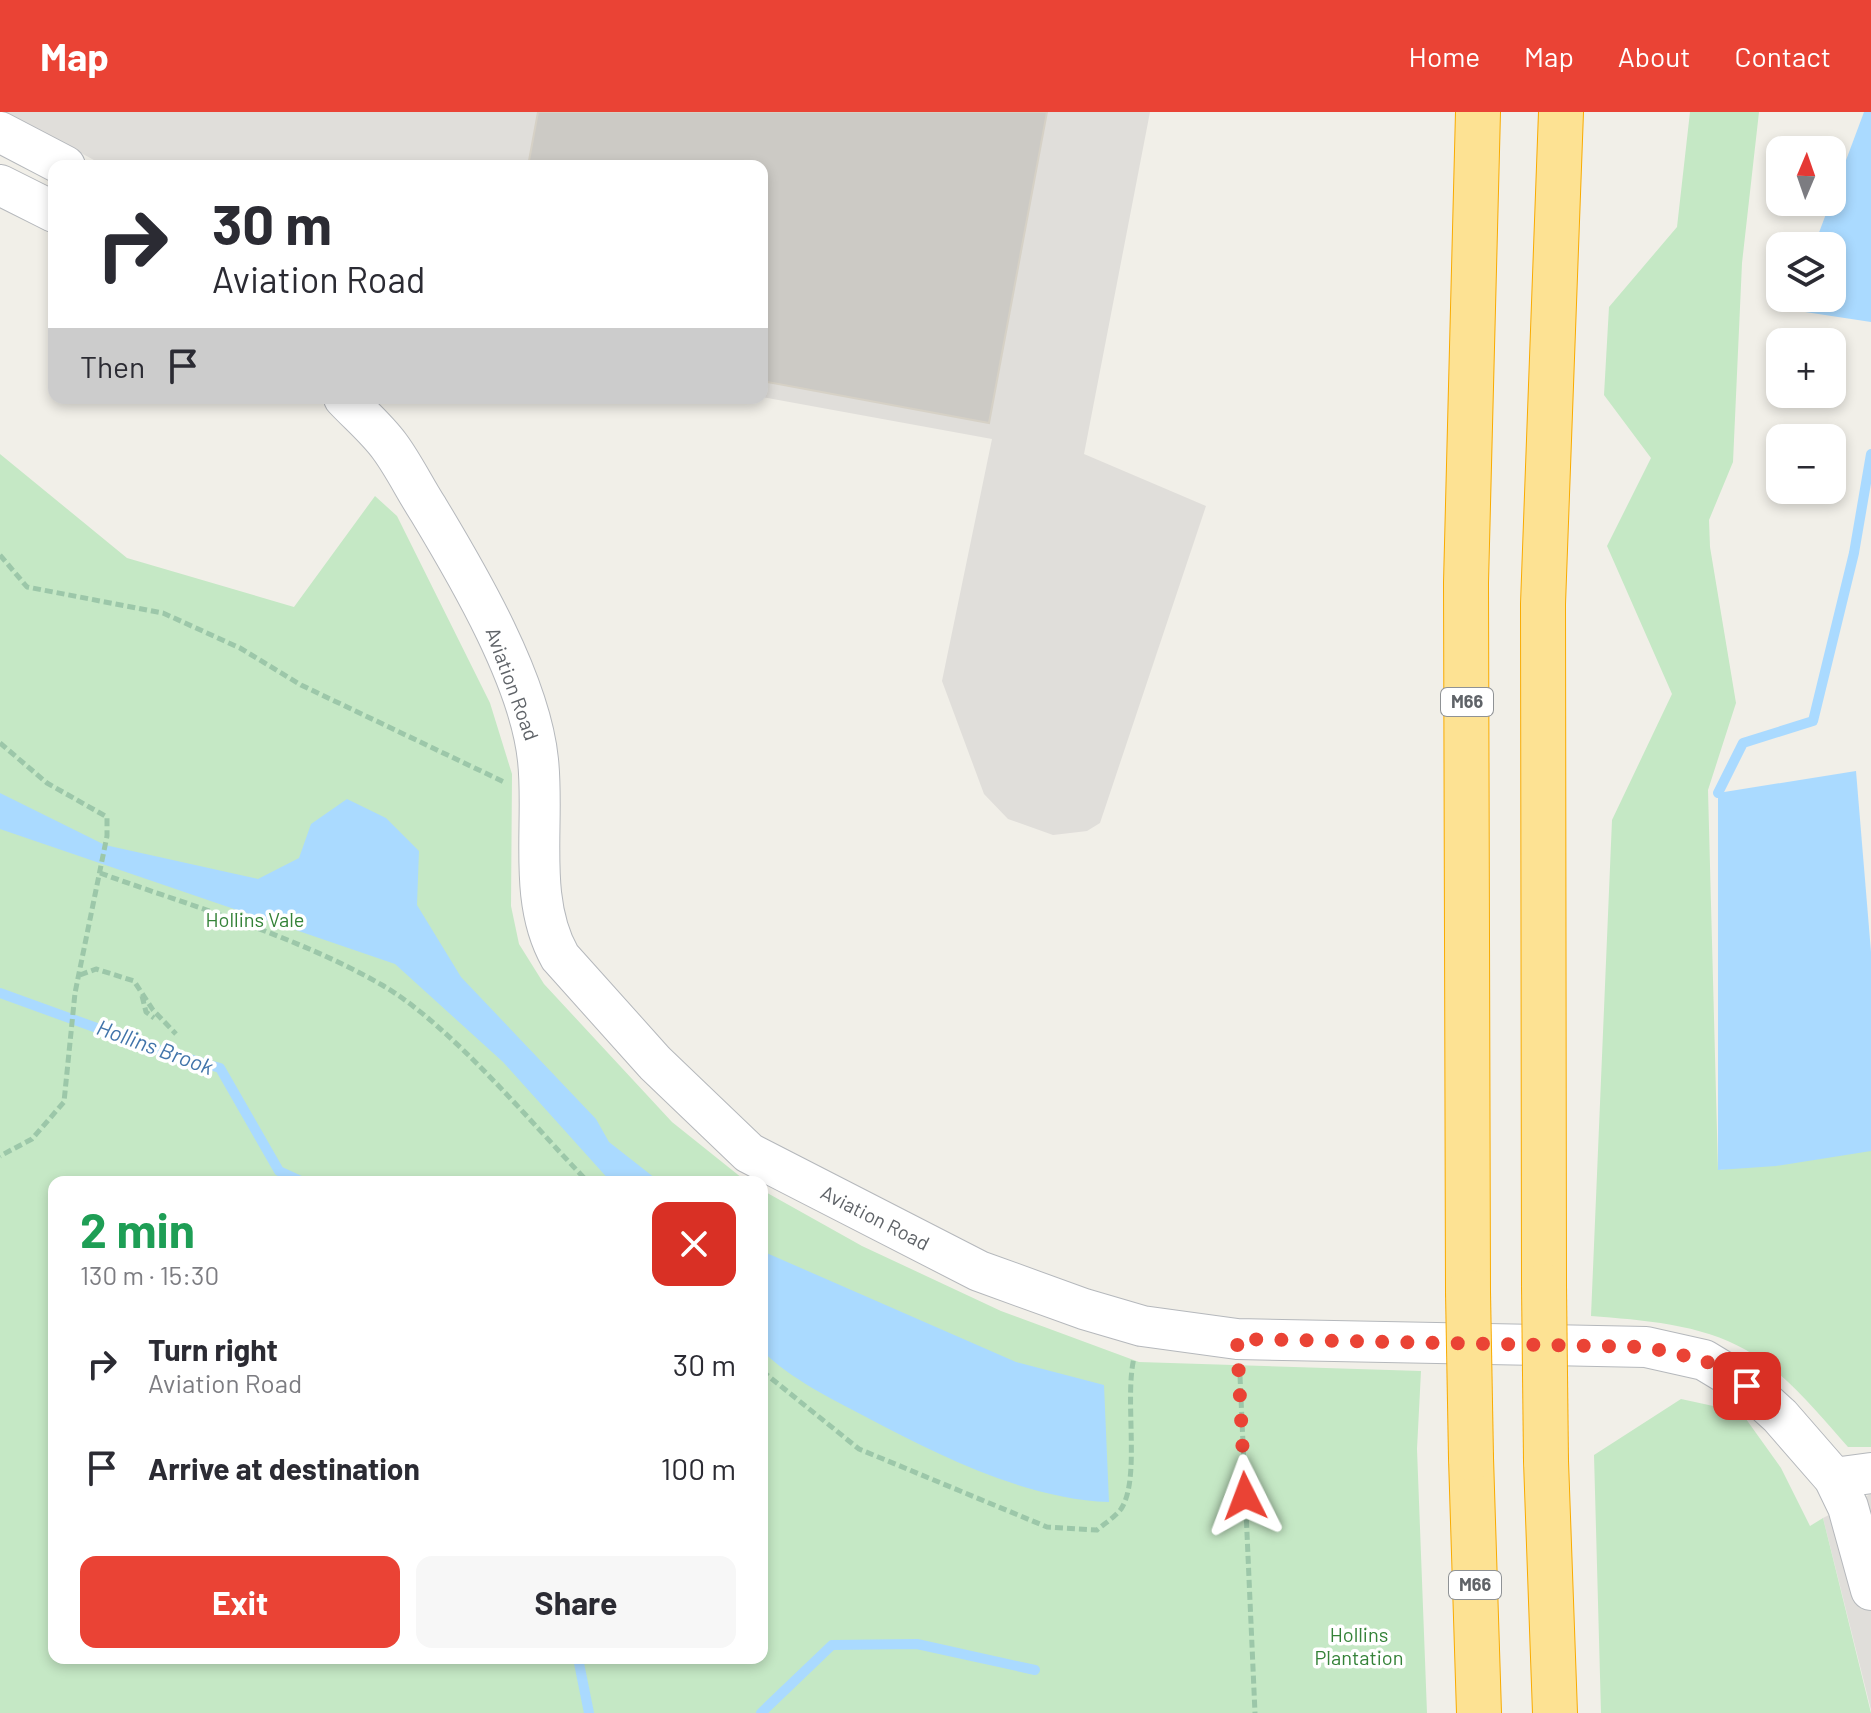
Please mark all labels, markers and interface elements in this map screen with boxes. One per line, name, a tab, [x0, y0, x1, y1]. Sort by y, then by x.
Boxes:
text: Map	[40, 33, 109, 79]
text: Home	[1409, 39, 1480, 73]
text: Map	[1524, 39, 1574, 73]
text: About	[1618, 39, 1690, 73]
text: Contact	[1734, 39, 1831, 73]
north arrow	[1766, 136, 1846, 216]
map controls	[1766, 136, 1846, 504]
text: 30 m	[212, 189, 332, 256]
icon: right	[80, 192, 184, 296]
button: layers	[1766, 232, 1846, 312]
text: Aviation Road	[212, 257, 425, 300]
button: +	[1766, 328, 1846, 408]
icon: arrive	[161, 344, 205, 388]
text: Then	[80, 348, 145, 384]
button: −	[1766, 424, 1846, 504]
street label: Aviation Road	[481, 624, 544, 743]
road number: M66	[1441, 688, 1493, 716]
park label: Hollins Vale	[206, 907, 304, 931]
water label: Hollins Brook	[94, 1013, 217, 1079]
street label: Aviation Road	[817, 1179, 934, 1255]
text: 2 min	[80, 1200, 195, 1258]
button: close	[652, 1202, 736, 1286]
text: 130 m · 15:30	[80, 1259, 219, 1290]
text: Turn right	[148, 1331, 278, 1367]
icon: right	[80, 1342, 124, 1386]
text: 30 m	[673, 1346, 736, 1382]
pin	[1713, 1352, 1781, 1420]
icon: arrive	[1725, 1364, 1769, 1408]
text: Aviation Road	[148, 1367, 302, 1398]
icon: arrive	[80, 1446, 124, 1490]
text: Arrive at destination	[148, 1450, 420, 1486]
text: 100 m	[661, 1450, 736, 1486]
position arrow	[1203, 1454, 1287, 1538]
button: Exit	[80, 1556, 400, 1648]
button: Share	[416, 1556, 736, 1648]
road number: M66	[1449, 1571, 1501, 1599]
park label: Hollins Plantation	[1315, 1622, 1403, 1669]

